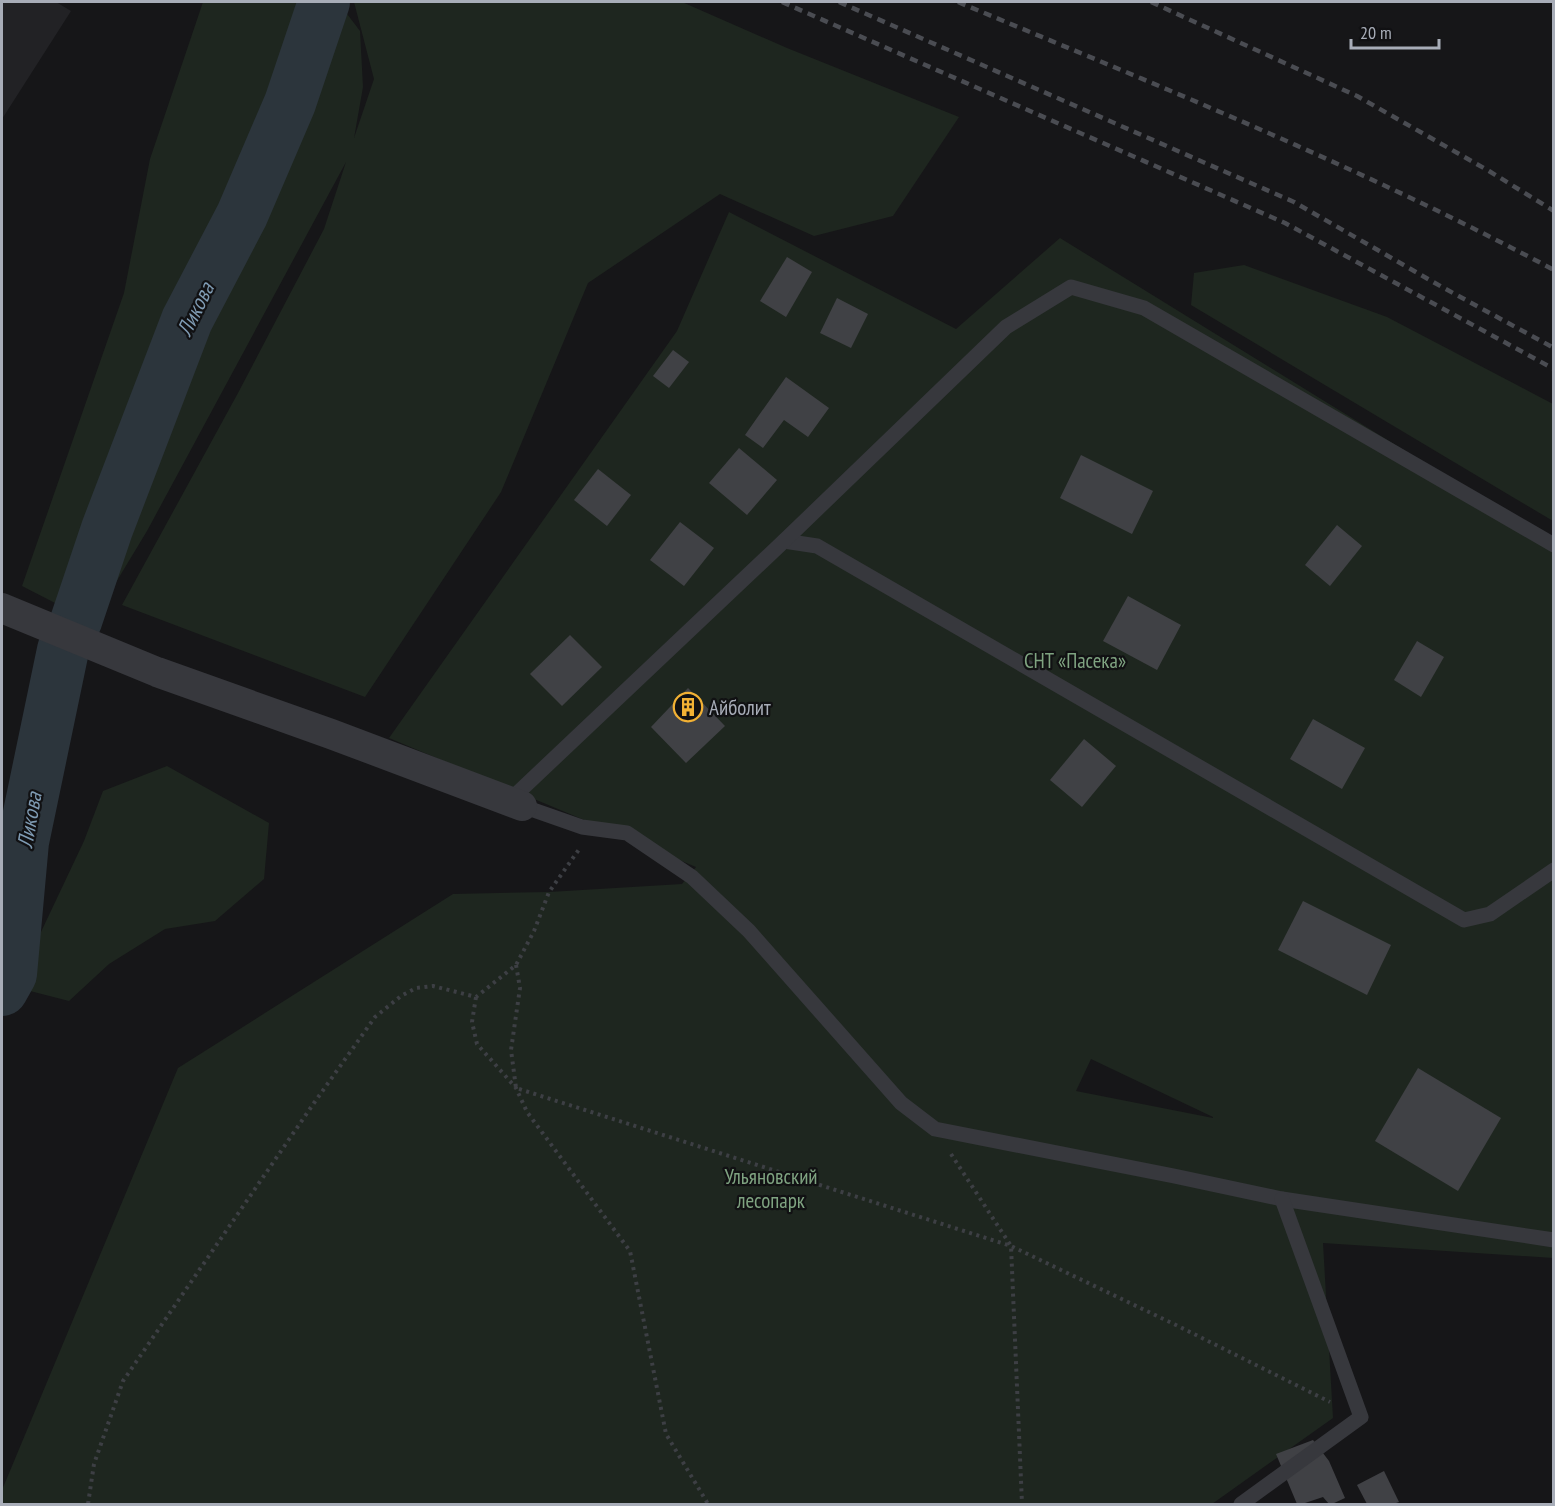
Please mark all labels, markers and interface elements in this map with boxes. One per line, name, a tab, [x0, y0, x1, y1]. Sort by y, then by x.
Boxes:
scale bar	[1351, 12, 1440, 50]
text: 20 m	[1360, 21, 1392, 44]
water label: Ликова	[170, 277, 220, 341]
park label: СНТ «Пасека»	[1024, 647, 1126, 674]
building icon: Айболит	[672, 691, 704, 723]
place label: Айболит	[709, 694, 771, 721]
water label: Ликова	[10, 789, 48, 851]
park label: Ульяновский лесопарк	[724, 1163, 818, 1214]

